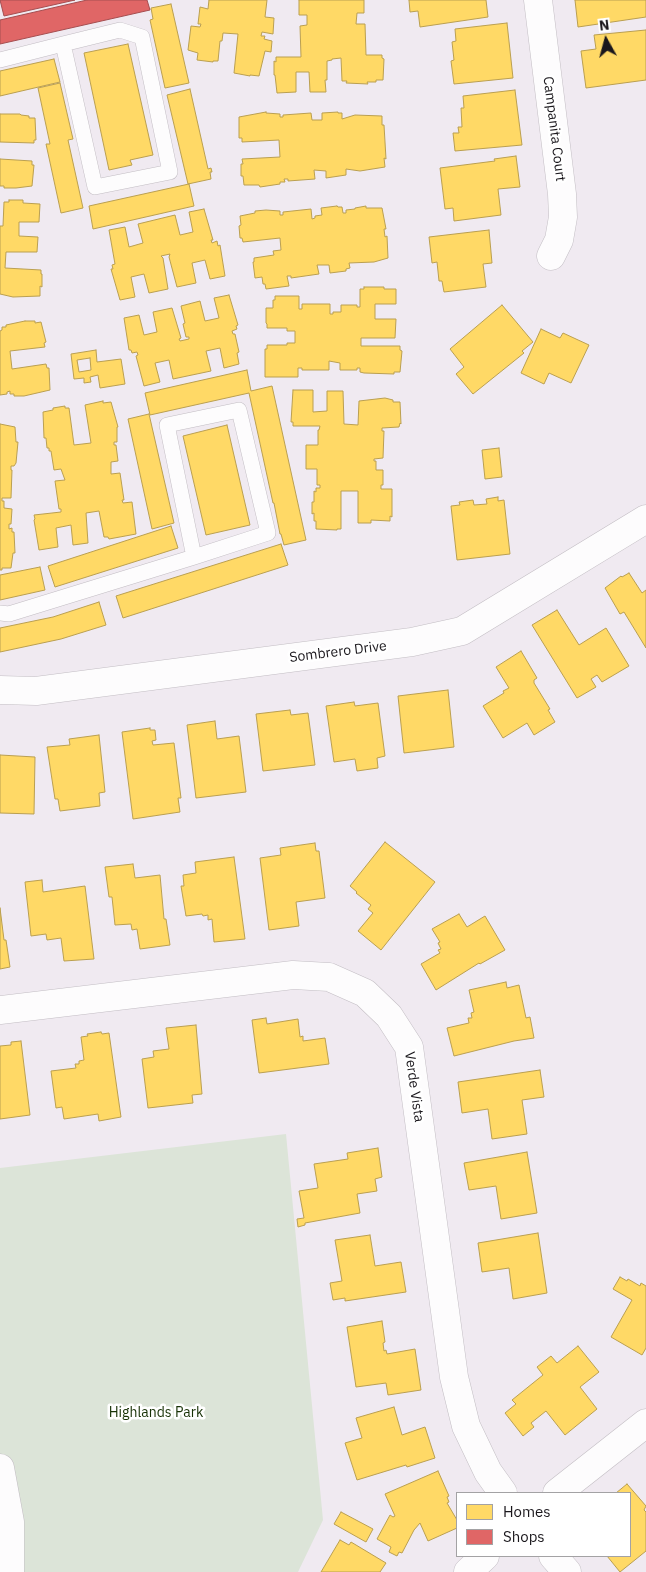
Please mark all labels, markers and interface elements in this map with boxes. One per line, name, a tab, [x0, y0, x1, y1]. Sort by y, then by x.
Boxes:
north arrow	[581, 15, 631, 65]
text: N	[598, 16, 610, 35]
street label: Campanita Court	[539, 76, 569, 182]
street label: Sombrero Drive	[288, 638, 388, 666]
street label: Verde Vista	[401, 1051, 427, 1123]
park label: Highlands Park	[109, 1405, 203, 1421]
legend	[456, 1492, 631, 1557]
text: Homes	[503, 1502, 551, 1521]
text: Shops	[503, 1527, 545, 1546]

